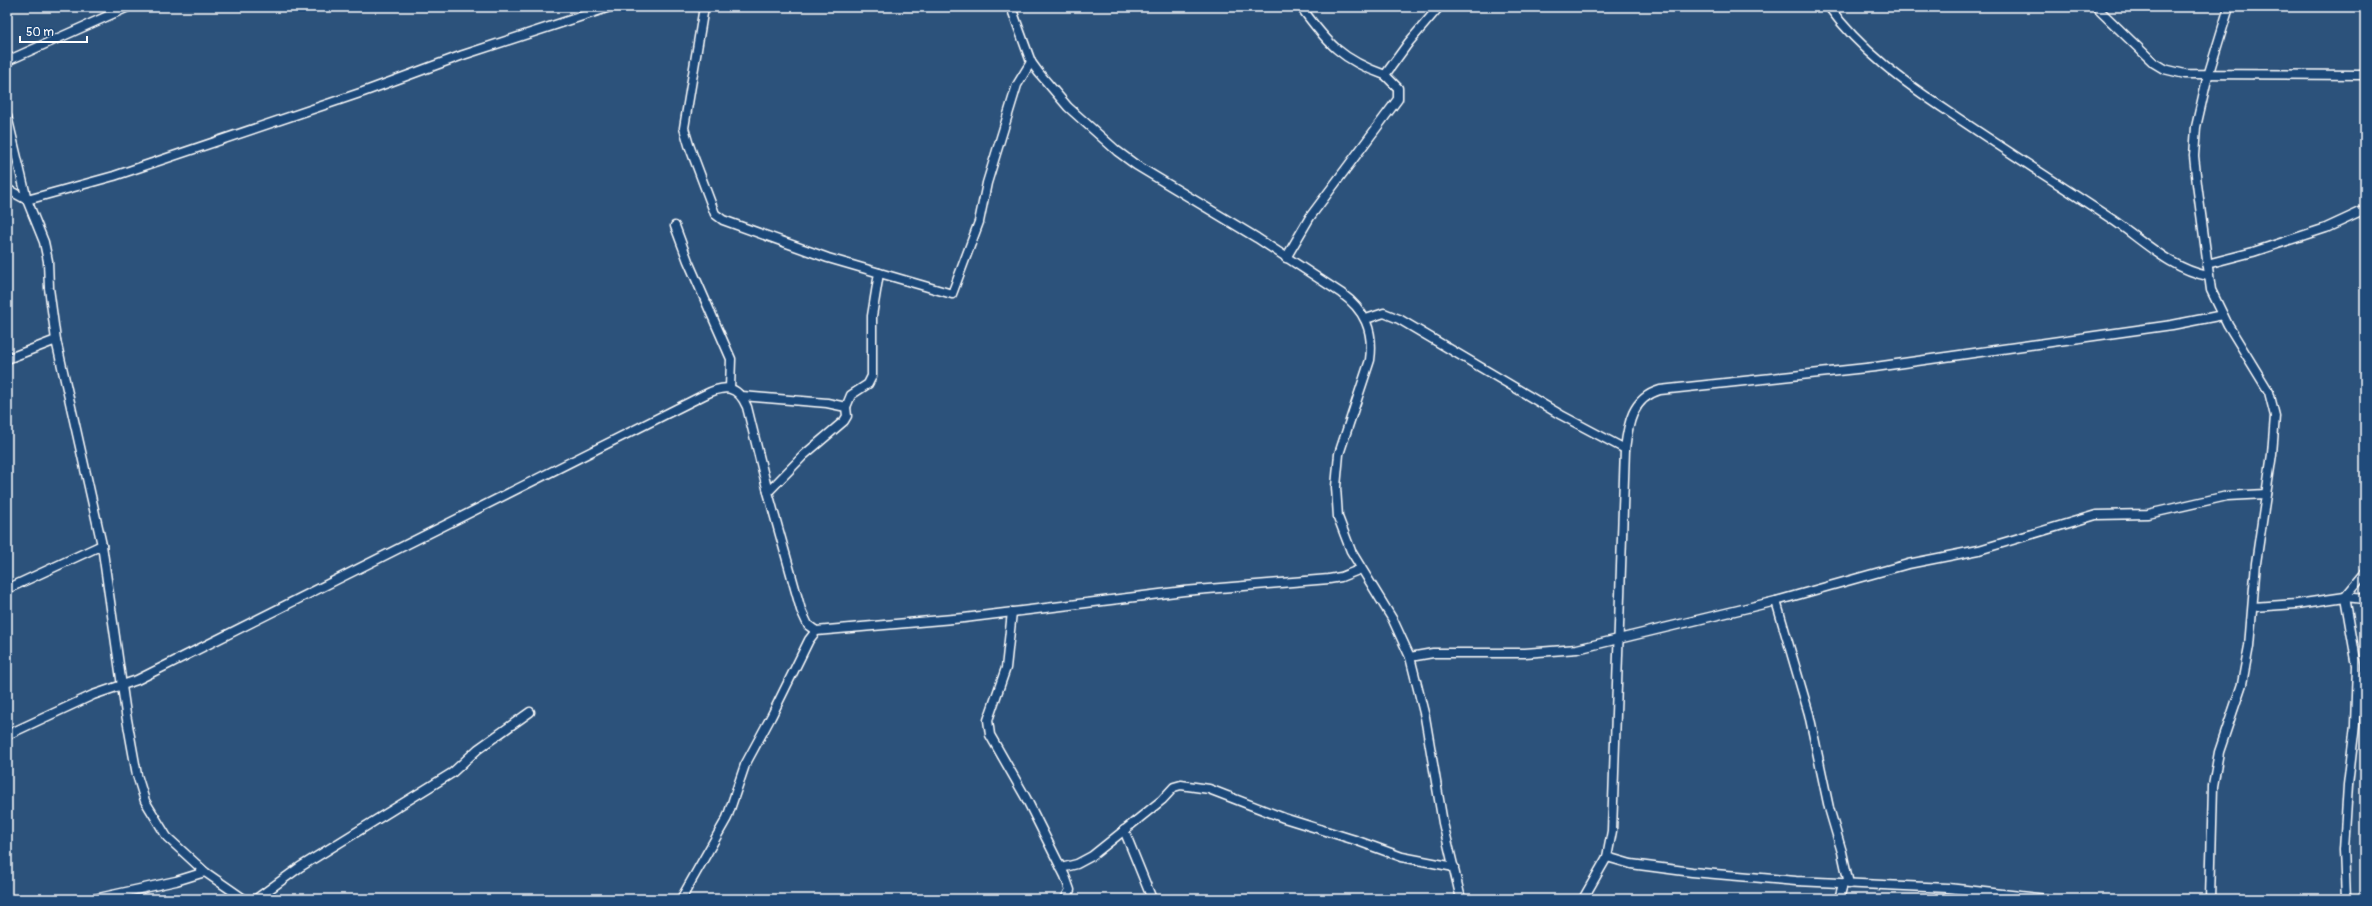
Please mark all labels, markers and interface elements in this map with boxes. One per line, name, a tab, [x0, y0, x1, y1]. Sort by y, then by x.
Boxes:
scale bar	[20, 18, 87, 44]
text: 50 m	[26, 25, 54, 40]

